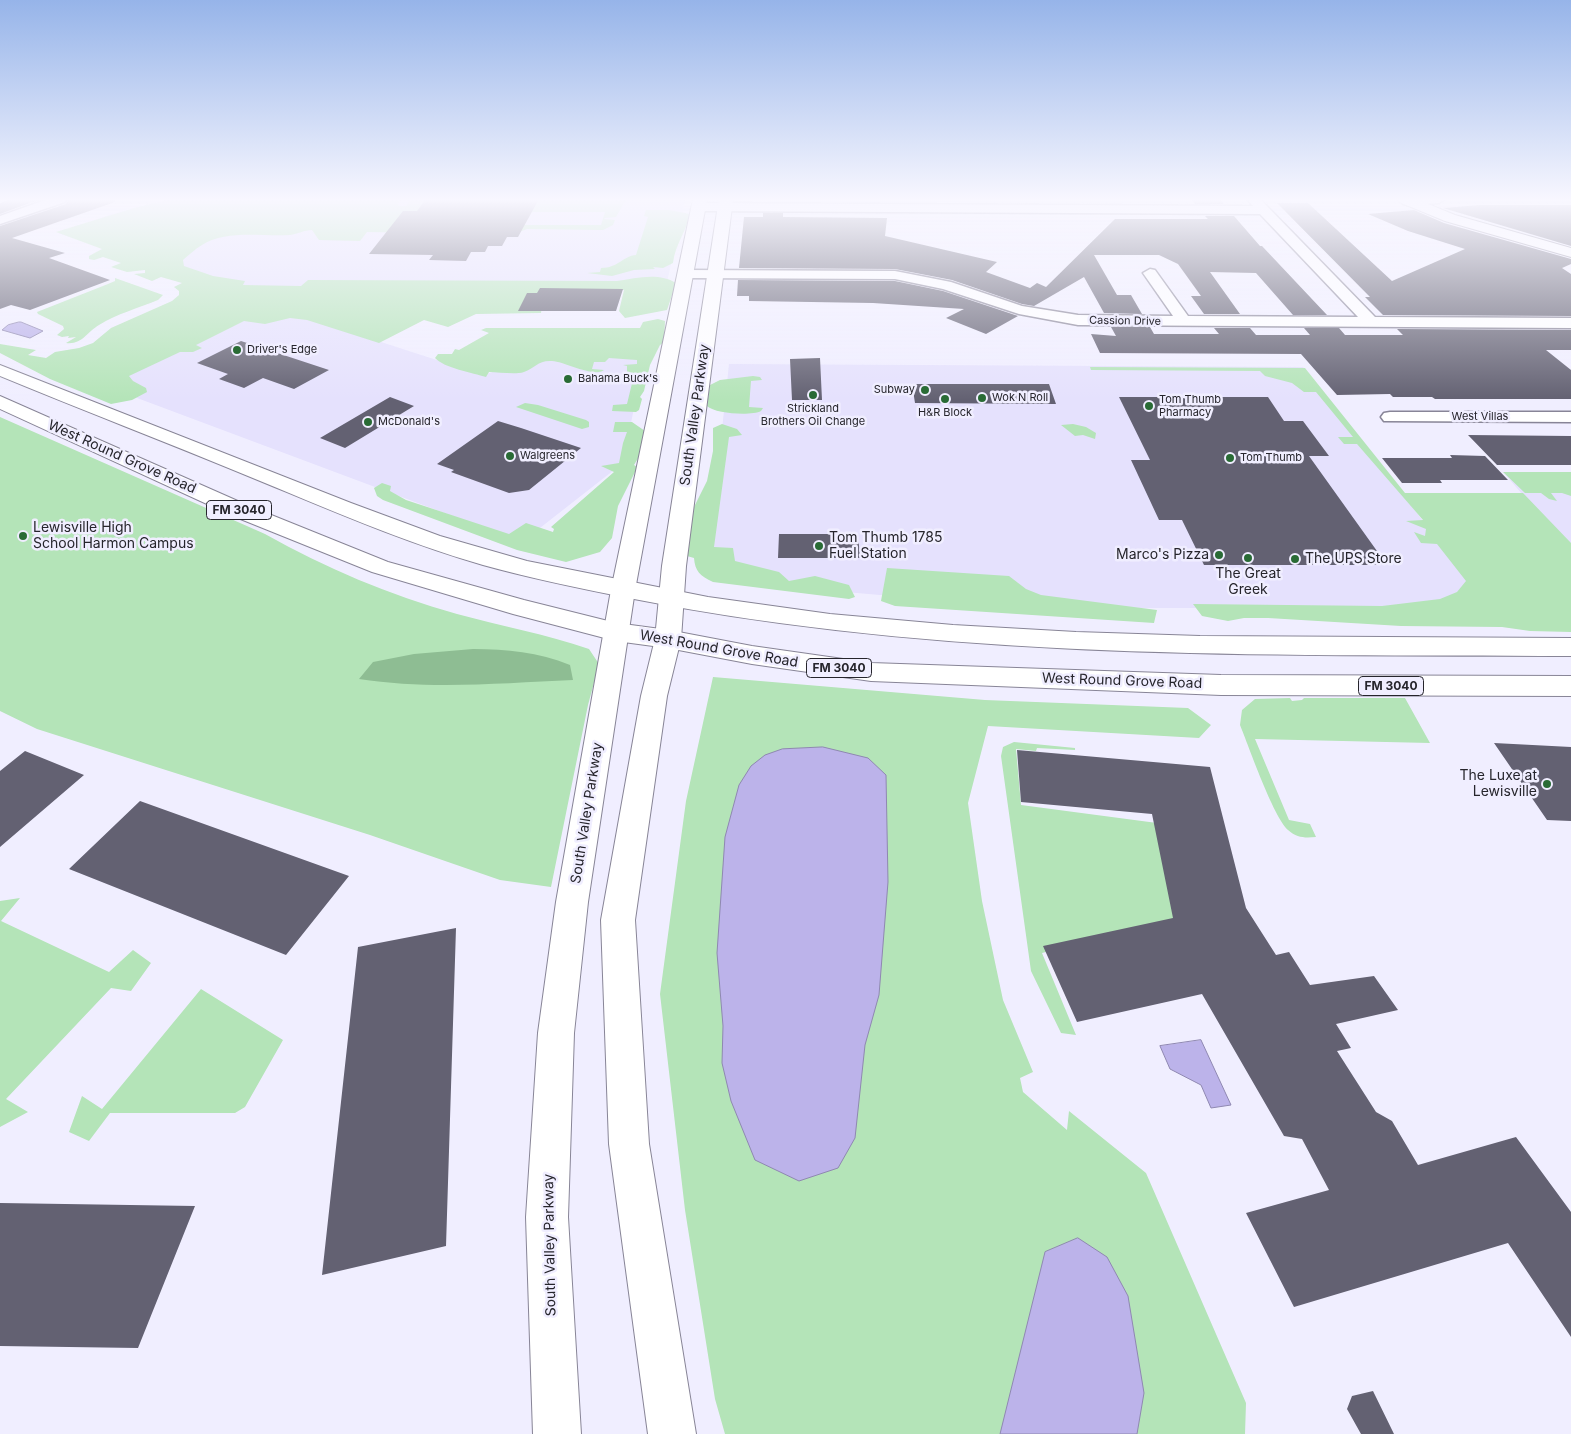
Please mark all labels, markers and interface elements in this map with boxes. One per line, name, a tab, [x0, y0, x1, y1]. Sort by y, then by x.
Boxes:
street label: Cassion Drive	[1089, 314, 1161, 328]
place label: Driver's Edge	[247, 343, 317, 357]
street label: South Valley Parkway	[677, 343, 713, 487]
marker: Driver's Edge	[231, 344, 243, 356]
place label: Bahama Buck's	[578, 372, 658, 386]
marker: Bahama Buck's	[562, 373, 574, 385]
place label: Subway	[874, 383, 915, 397]
marker: Subway	[919, 384, 931, 396]
marker: Strickland Brothers Oil Change	[807, 389, 819, 401]
place label: Wok N Roll	[992, 391, 1048, 405]
marker: Wok N Roll	[976, 392, 988, 404]
marker: H&R Block	[939, 393, 951, 405]
place label: Tom Thumb Pharmacy	[1159, 393, 1221, 419]
marker: Tom Thumb Pharmacy	[1143, 400, 1155, 412]
place label: Strickland Brothers Oil Change	[761, 402, 865, 428]
place label: H&R Block	[918, 406, 972, 420]
street label: West Villas	[1452, 410, 1508, 424]
place label: McDonald's	[378, 415, 440, 429]
marker: McDonald's	[362, 416, 374, 428]
street label: West Round Grove Road	[45, 417, 199, 497]
place label: Walgreens	[520, 449, 575, 463]
marker: Walgreens	[504, 450, 516, 462]
place label: Tom Thumb	[1240, 451, 1302, 465]
marker: Tom Thumb	[1224, 452, 1236, 464]
road number: FM 3040	[206, 500, 272, 520]
place label: Lewisville High School Harmon Campus	[33, 520, 194, 552]
marker: Lewisville High School Harmon Campus	[17, 530, 29, 542]
place label: Tom Thumb 1785 Fuel Station	[829, 530, 942, 562]
marker: Tom Thumb 1785 Fuel Station	[813, 540, 825, 552]
place label: Marco's Pizza	[1116, 547, 1209, 563]
marker: Marco's Pizza	[1213, 549, 1225, 561]
place label: The UPS Store	[1305, 551, 1402, 567]
marker: The Great Greek	[1242, 552, 1254, 564]
marker: The UPS Store	[1289, 553, 1301, 565]
place label: The Great Greek	[1215, 566, 1281, 598]
street label: West Round Grove Road	[639, 627, 799, 671]
road number: FM 3040	[806, 658, 872, 678]
street label: West Round Grove Road	[1042, 670, 1202, 692]
road number: FM 3040	[1358, 676, 1424, 696]
street label: South Valley Parkway	[568, 741, 606, 885]
place label: The Luxe at Lewisville	[1460, 768, 1537, 800]
marker: The Luxe at Lewisville	[1541, 778, 1553, 790]
street label: South Valley Parkway	[540, 1174, 560, 1316]

